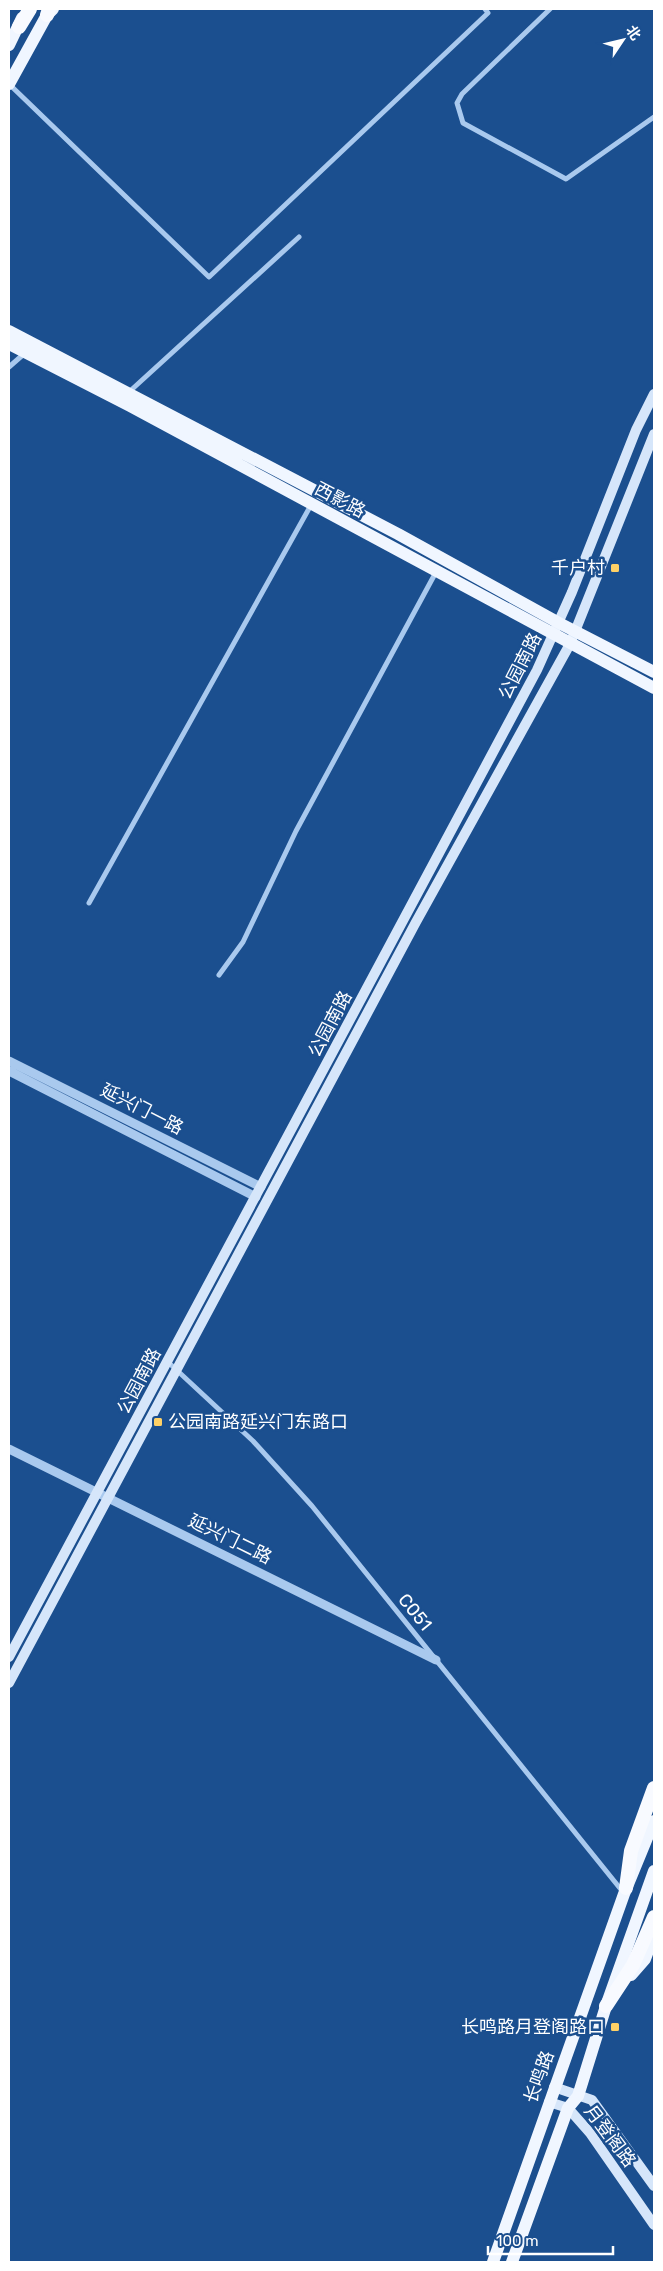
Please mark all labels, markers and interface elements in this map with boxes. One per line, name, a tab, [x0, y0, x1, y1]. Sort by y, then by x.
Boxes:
north arrow	[598, 15, 648, 65]
text: 北	[622, 22, 644, 43]
street label: 西影路	[311, 478, 369, 522]
place label: 千户村	[551, 557, 605, 579]
marker: 千户村	[609, 562, 621, 574]
street label: 公园南路	[494, 629, 546, 703]
street label: 公园南路	[303, 987, 357, 1061]
street label: 延兴门一路	[97, 1079, 187, 1139]
street label: 公园南路	[112, 1344, 166, 1418]
place label: 公园南路延兴门东路口	[168, 1411, 348, 1433]
marker: 公园南路延兴门东路口	[152, 1416, 164, 1428]
street label: 延兴门二路	[185, 1509, 275, 1569]
street label: C051	[393, 1589, 437, 1635]
place label: 长鸣路月登阁路口	[461, 2016, 605, 2038]
marker: 长鸣路月登阁路口	[609, 2021, 621, 2033]
street label: 长鸣路	[519, 2048, 559, 2106]
street label: 月登阁路	[580, 2101, 640, 2171]
scale bar	[488, 2224, 613, 2256]
text: 100 m	[496, 2232, 538, 2250]

